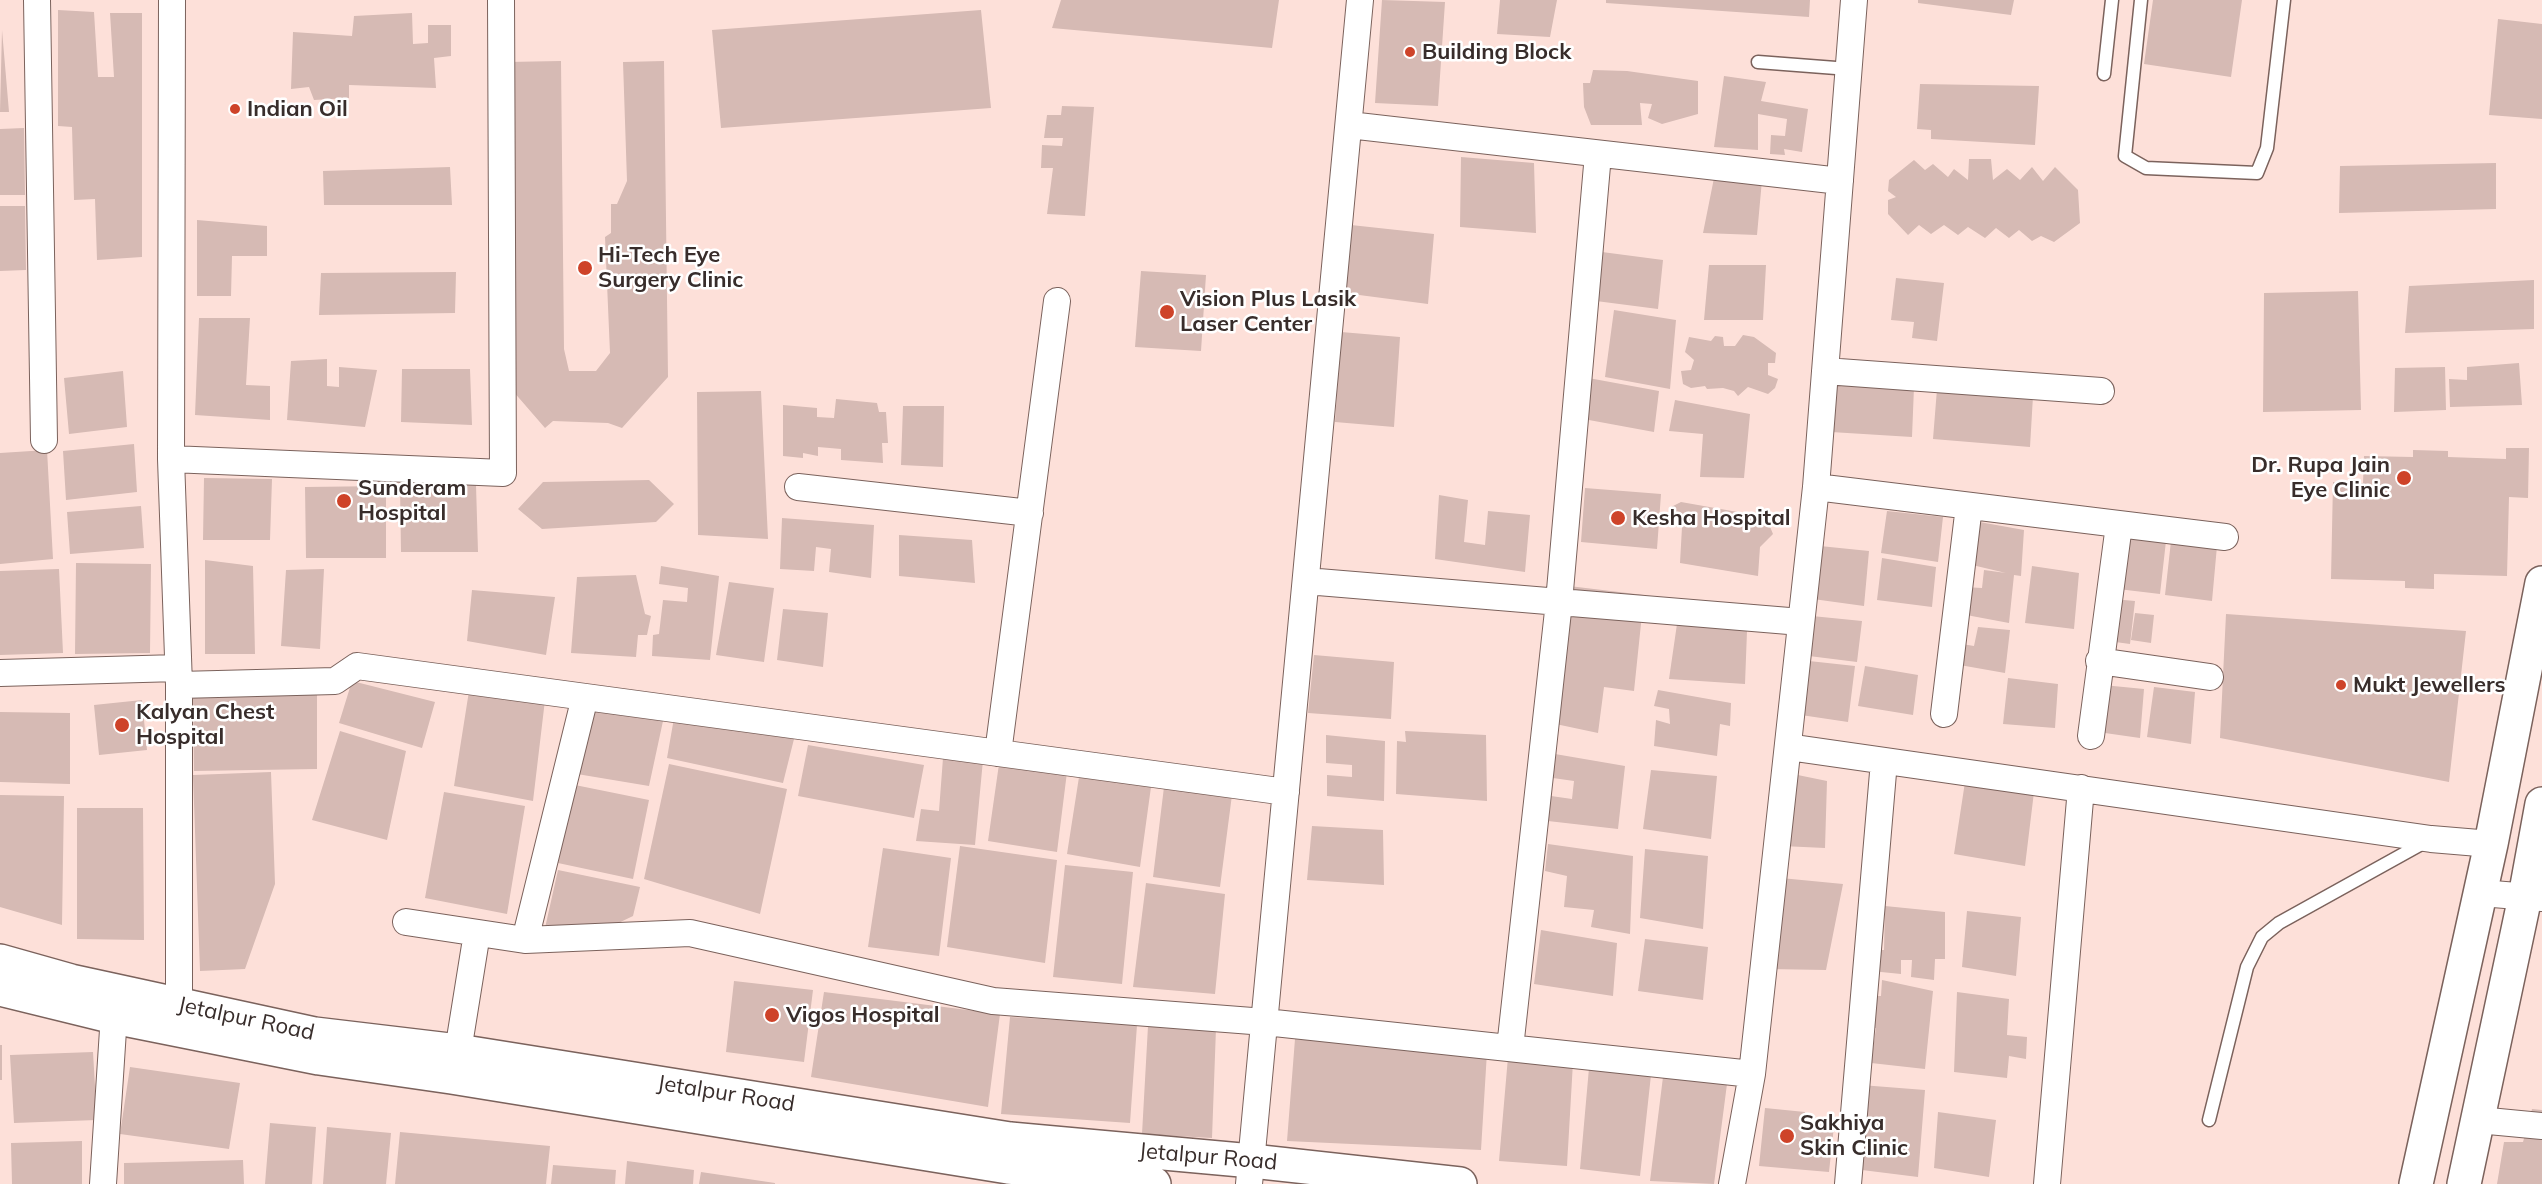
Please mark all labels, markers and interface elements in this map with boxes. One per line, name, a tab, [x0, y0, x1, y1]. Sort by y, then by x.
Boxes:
place label: Building Block	[1422, 39, 1571, 65]
marker: Building Block	[1403, 45, 1417, 59]
place label: Indian Oil	[247, 96, 348, 122]
marker: Indian Oil	[228, 102, 242, 116]
place label: Hi-Tech Eye Surgery Clinic	[598, 242, 743, 294]
marker: Hi-Tech Eye Surgery Clinic	[576, 259, 594, 277]
place label: Vision Plus Lasik Laser Center	[1180, 286, 1356, 338]
marker: Vision Plus Lasik Laser Center	[1158, 303, 1176, 321]
place label: Dr. Rupa Jain Eye Clinic	[2251, 452, 2390, 504]
marker: Dr. Rupa Jain Eye Clinic	[2395, 469, 2413, 487]
place label: Sunderam Hospital	[358, 475, 466, 526]
marker: Sunderam Hospital	[335, 492, 353, 510]
place label: Kesha Hospital	[1632, 505, 1791, 531]
marker: Kesha Hospital	[1609, 509, 1627, 527]
place label: Mukt Jewellers	[2353, 672, 2506, 698]
marker: Mukt Jewellers	[2334, 678, 2348, 692]
place label: Kalyan Chest Hospital	[136, 699, 274, 750]
marker: Kalyan Chest Hospital	[113, 716, 131, 734]
street label: Jetalpur Road	[175, 992, 317, 1046]
place label: Vigos Hospital	[786, 1002, 940, 1028]
marker: Vigos Hospital	[763, 1006, 781, 1024]
street label: Jetalpur Road	[655, 1070, 797, 1118]
place label: Sakhiya Skin Clinic	[1800, 1110, 1908, 1162]
marker: Sakhiya Skin Clinic	[1778, 1127, 1796, 1145]
street label: Jetalpur Road	[1138, 1138, 1278, 1176]

